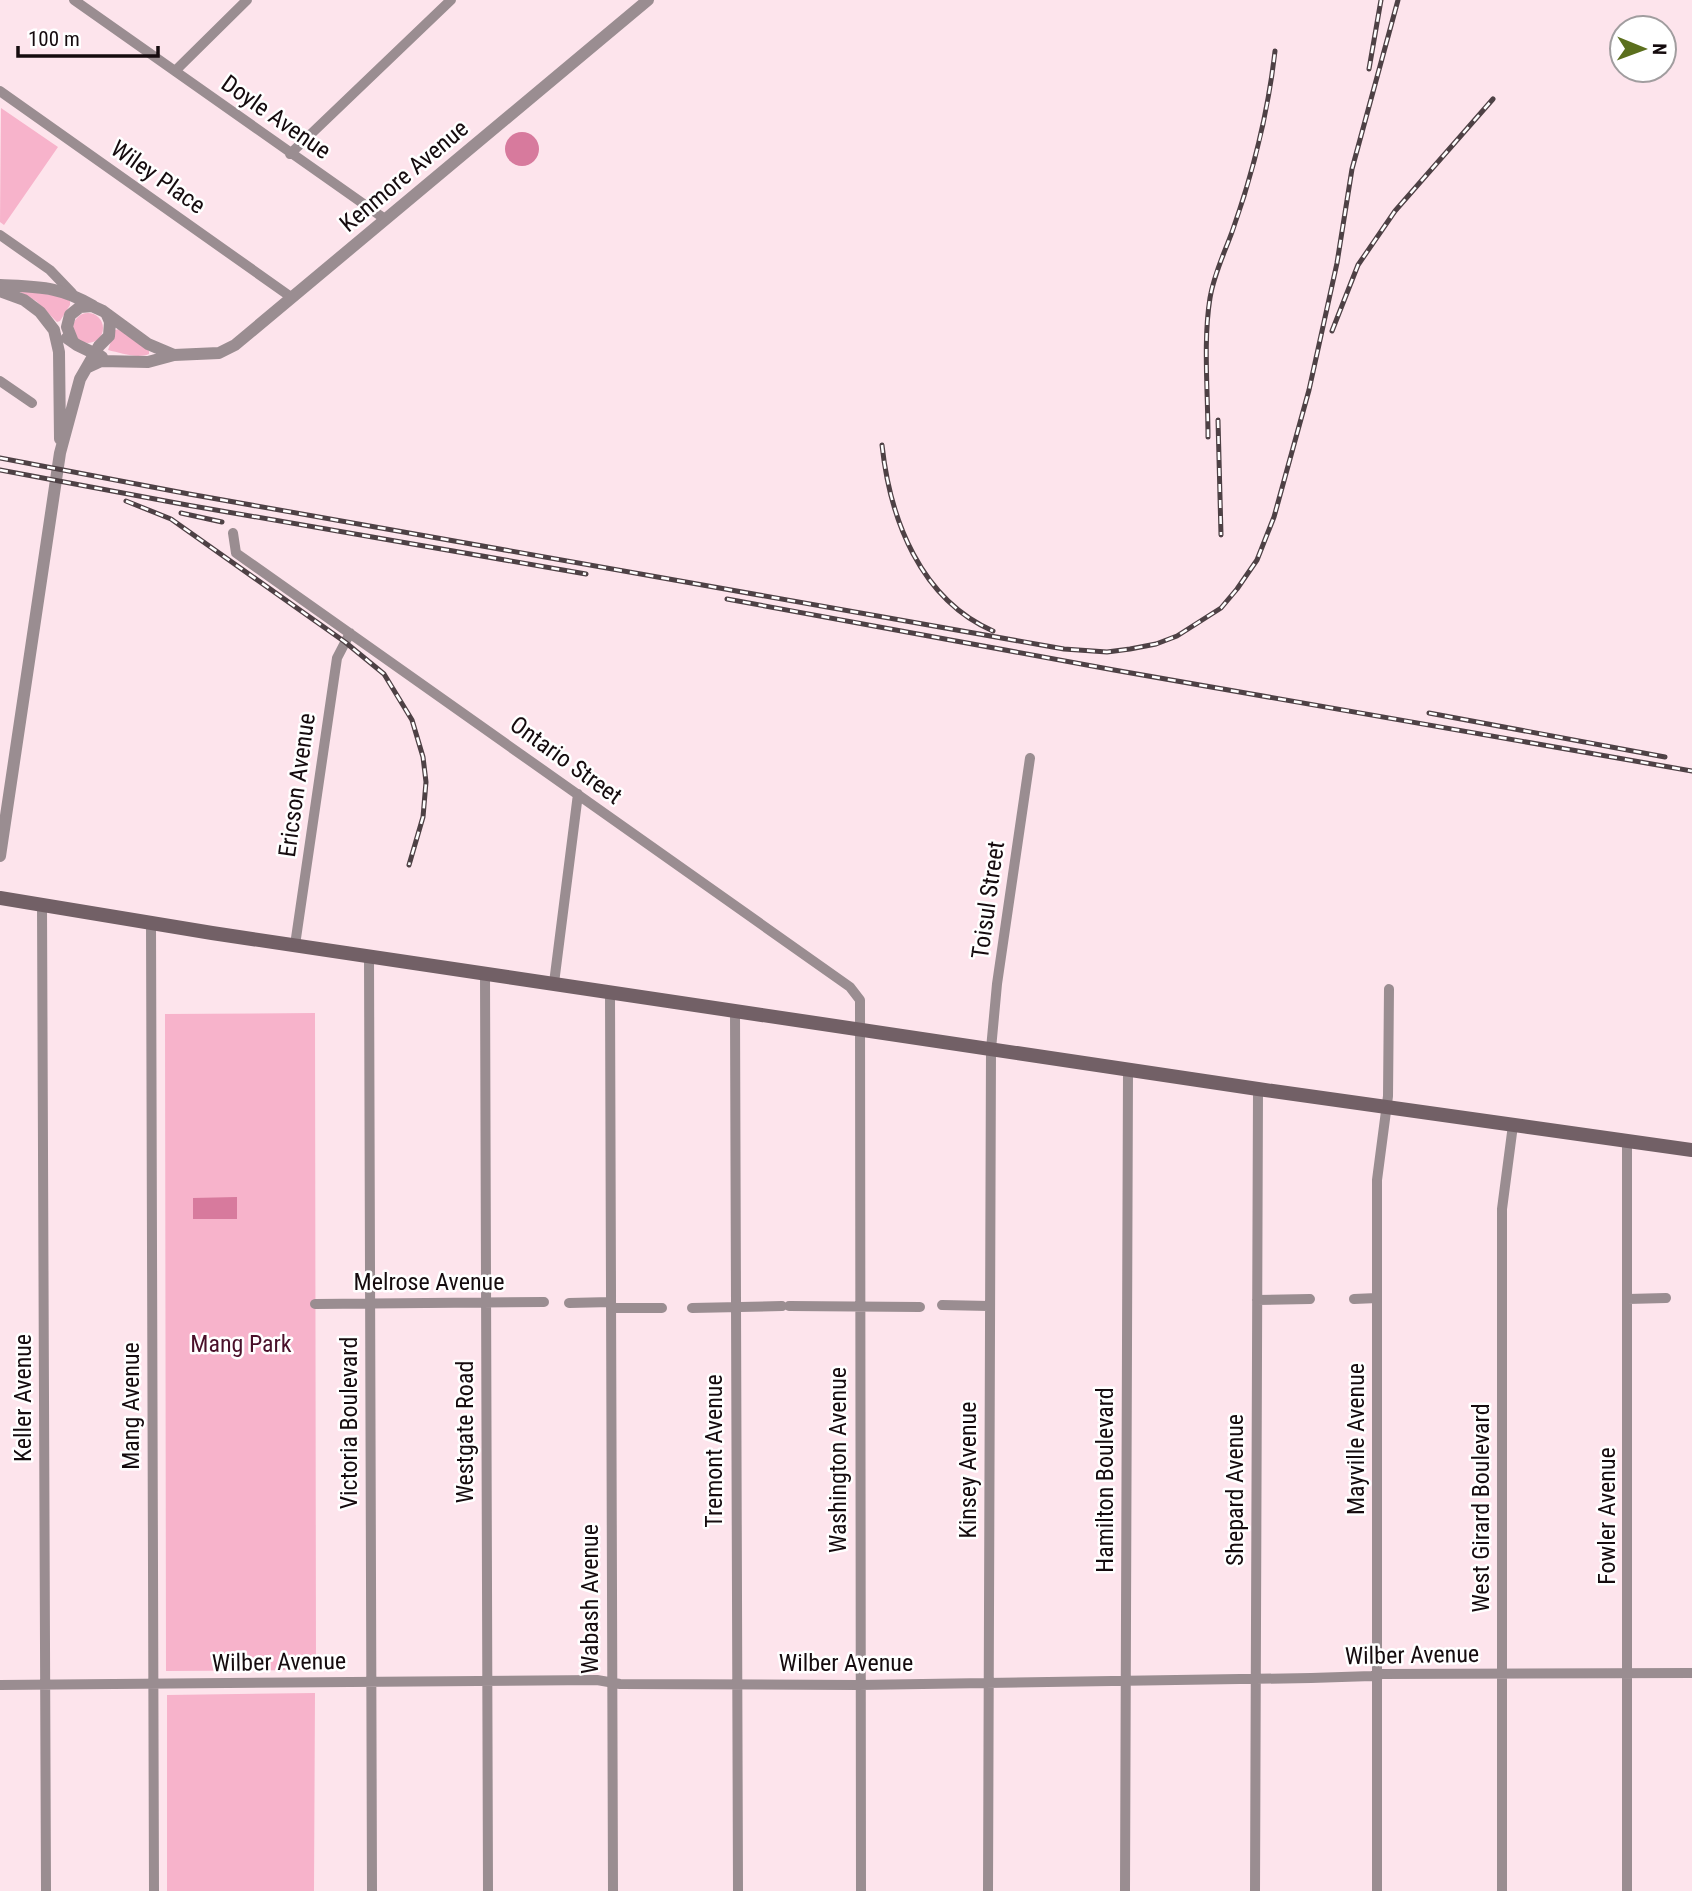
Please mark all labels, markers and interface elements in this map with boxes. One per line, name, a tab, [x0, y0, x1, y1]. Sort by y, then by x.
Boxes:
scale bar	[18, 14, 158, 58]
north arrow	[1608, 14, 1678, 84]
text: 100 m	[28, 27, 80, 51]
text: N	[1648, 43, 1671, 55]
street label: Doyle Avenue	[216, 69, 336, 165]
street label: Kenmore Avenue	[334, 114, 474, 238]
street label: Wiley Place	[106, 134, 210, 220]
street label: Ontario Street	[505, 710, 627, 810]
street label: Ericson Avenue	[273, 711, 321, 859]
street label: Toisul Street	[966, 839, 1010, 961]
street label: Melrose Avenue	[354, 1268, 504, 1296]
park label: Mang Park	[190, 1330, 292, 1358]
street label: Keller Avenue	[9, 1334, 37, 1462]
street label: Victoria Boulevard	[335, 1337, 363, 1509]
street label: Mang Avenue	[117, 1342, 145, 1470]
street label: Westgate Road	[451, 1361, 479, 1503]
street label: Mayville Avenue	[1342, 1363, 1370, 1515]
street label: Washington Avenue	[824, 1367, 852, 1553]
street label: Tremont Avenue	[700, 1374, 728, 1528]
street label: Hamilton Boulevard	[1091, 1387, 1119, 1573]
street label: Kinsey Avenue	[954, 1402, 982, 1538]
street label: West Girard Boulevard	[1467, 1403, 1495, 1613]
street label: Shepard Avenue	[1221, 1414, 1249, 1566]
street label: Fowler Avenue	[1593, 1447, 1621, 1585]
street label: Wabash Avenue	[576, 1524, 604, 1674]
street label: Wilber Avenue	[1345, 1640, 1479, 1670]
street label: Wilber Avenue	[212, 1647, 346, 1677]
street label: Wilber Avenue	[779, 1649, 913, 1677]

